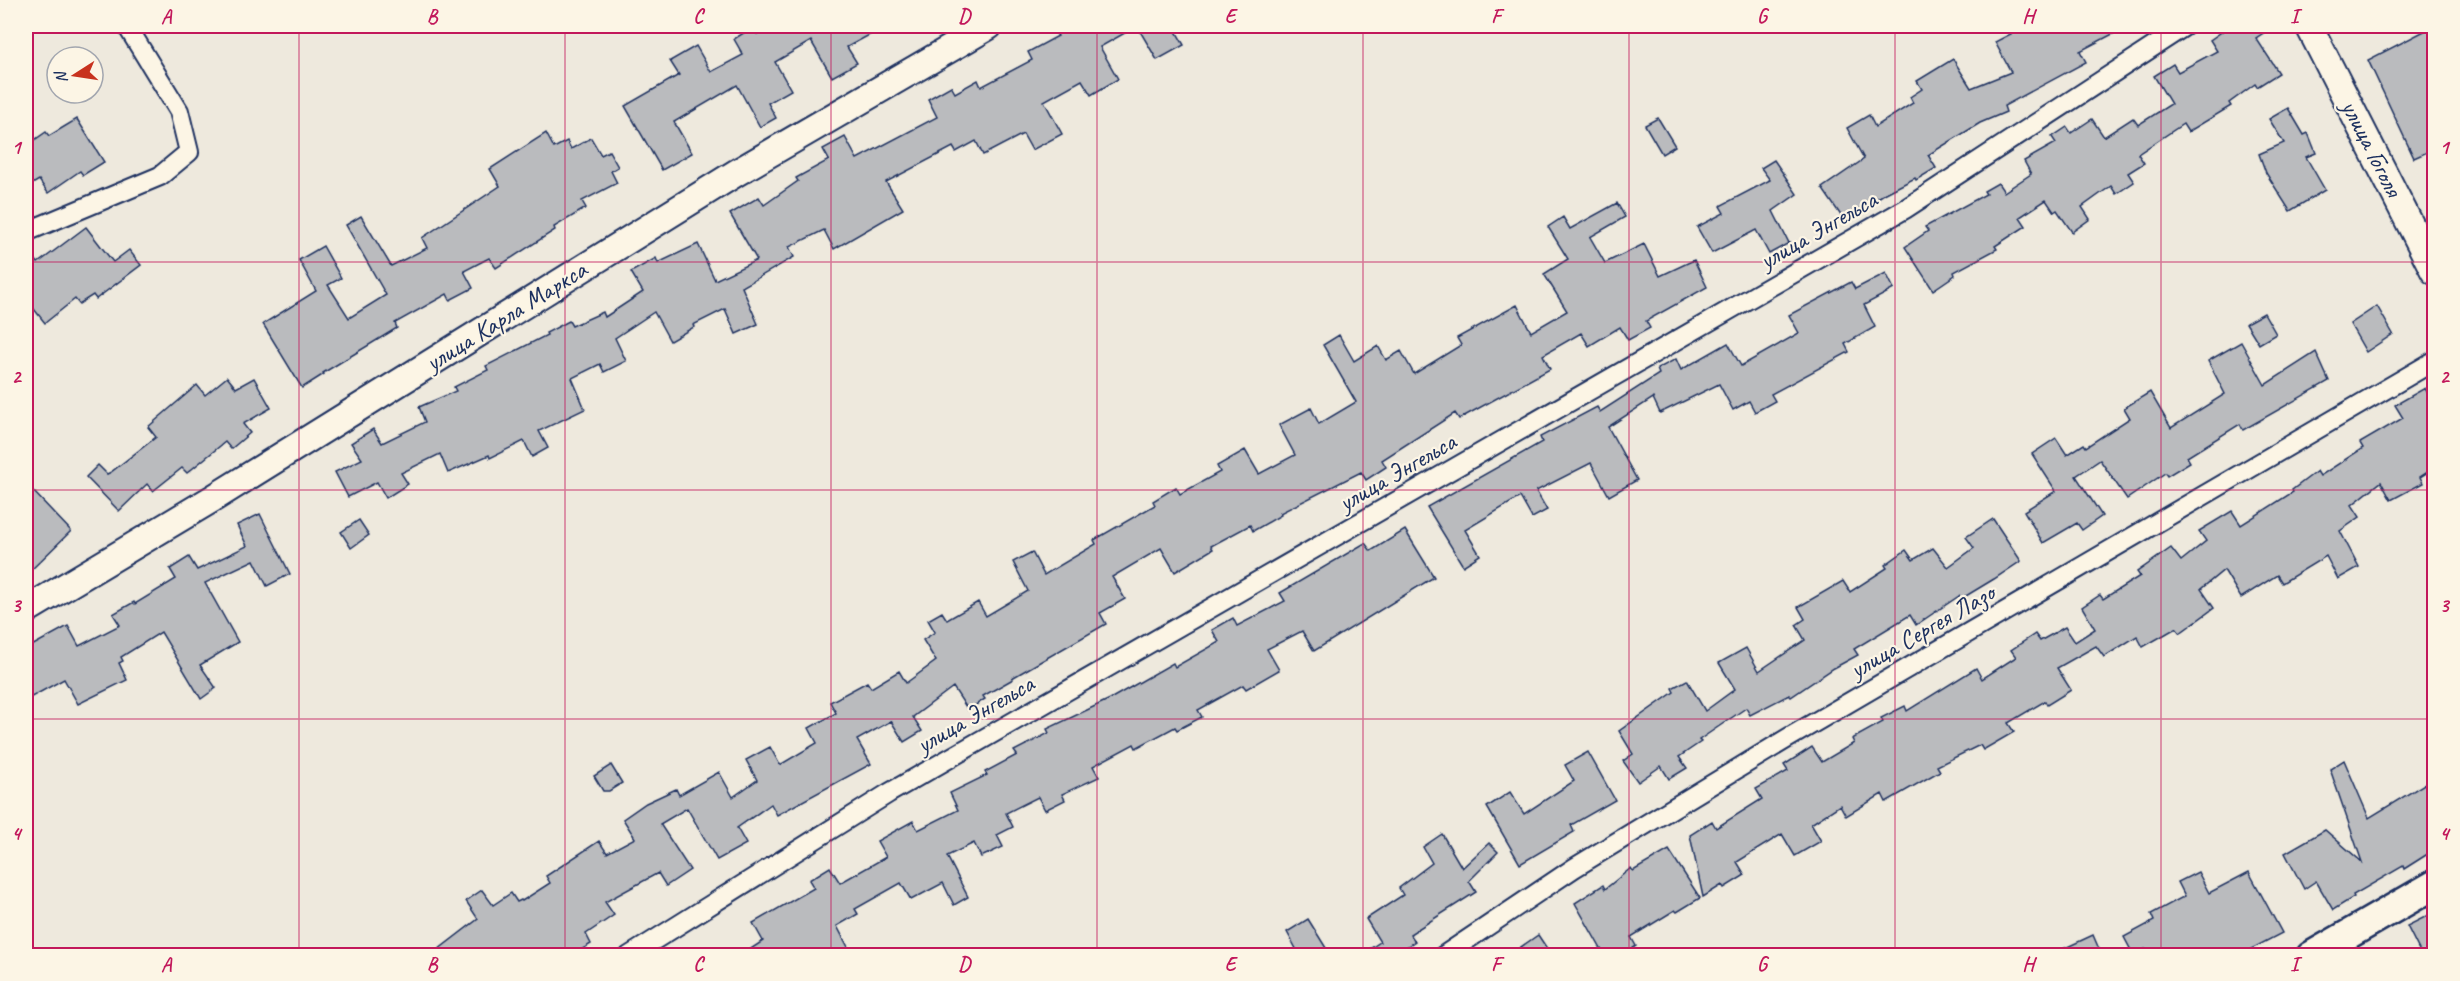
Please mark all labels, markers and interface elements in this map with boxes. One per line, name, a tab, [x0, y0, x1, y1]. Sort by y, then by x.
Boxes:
text: A	[161, 4, 173, 29]
text: B	[427, 4, 439, 29]
text: C	[693, 4, 705, 29]
text: D	[958, 4, 972, 29]
text: E	[1225, 4, 1239, 29]
text: F	[1491, 4, 1505, 29]
text: G	[1757, 4, 1770, 29]
text: H	[2022, 4, 2037, 29]
text: I	[2290, 4, 2303, 29]
north arrow	[45, 45, 105, 105]
text: N	[50, 68, 72, 85]
street label: улица Гоголя	[2333, 92, 2411, 204]
text: 1	[12, 135, 23, 160]
text: 1	[2440, 135, 2451, 160]
street label: улица Энгельса	[1751, 182, 1884, 278]
street label: улица Карла Маркса	[417, 252, 594, 380]
text: 2	[12, 364, 23, 389]
text: 2	[2440, 364, 2451, 389]
street label: улица Энгельса	[1330, 424, 1463, 520]
street label: улица Сергея Лазо	[1842, 575, 2003, 687]
text: 3	[12, 593, 23, 618]
text: 3	[2440, 593, 2451, 618]
street label: улица Энгельса	[908, 666, 1041, 762]
text: 4	[12, 821, 24, 846]
text: 4	[2440, 821, 2452, 846]
text: A	[161, 952, 173, 977]
text: B	[427, 952, 439, 977]
text: C	[693, 952, 705, 977]
text: D	[958, 952, 972, 977]
text: E	[1225, 952, 1239, 977]
text: F	[1491, 952, 1505, 977]
text: G	[1757, 952, 1770, 977]
text: H	[2022, 952, 2037, 977]
text: I	[2290, 952, 2303, 977]

